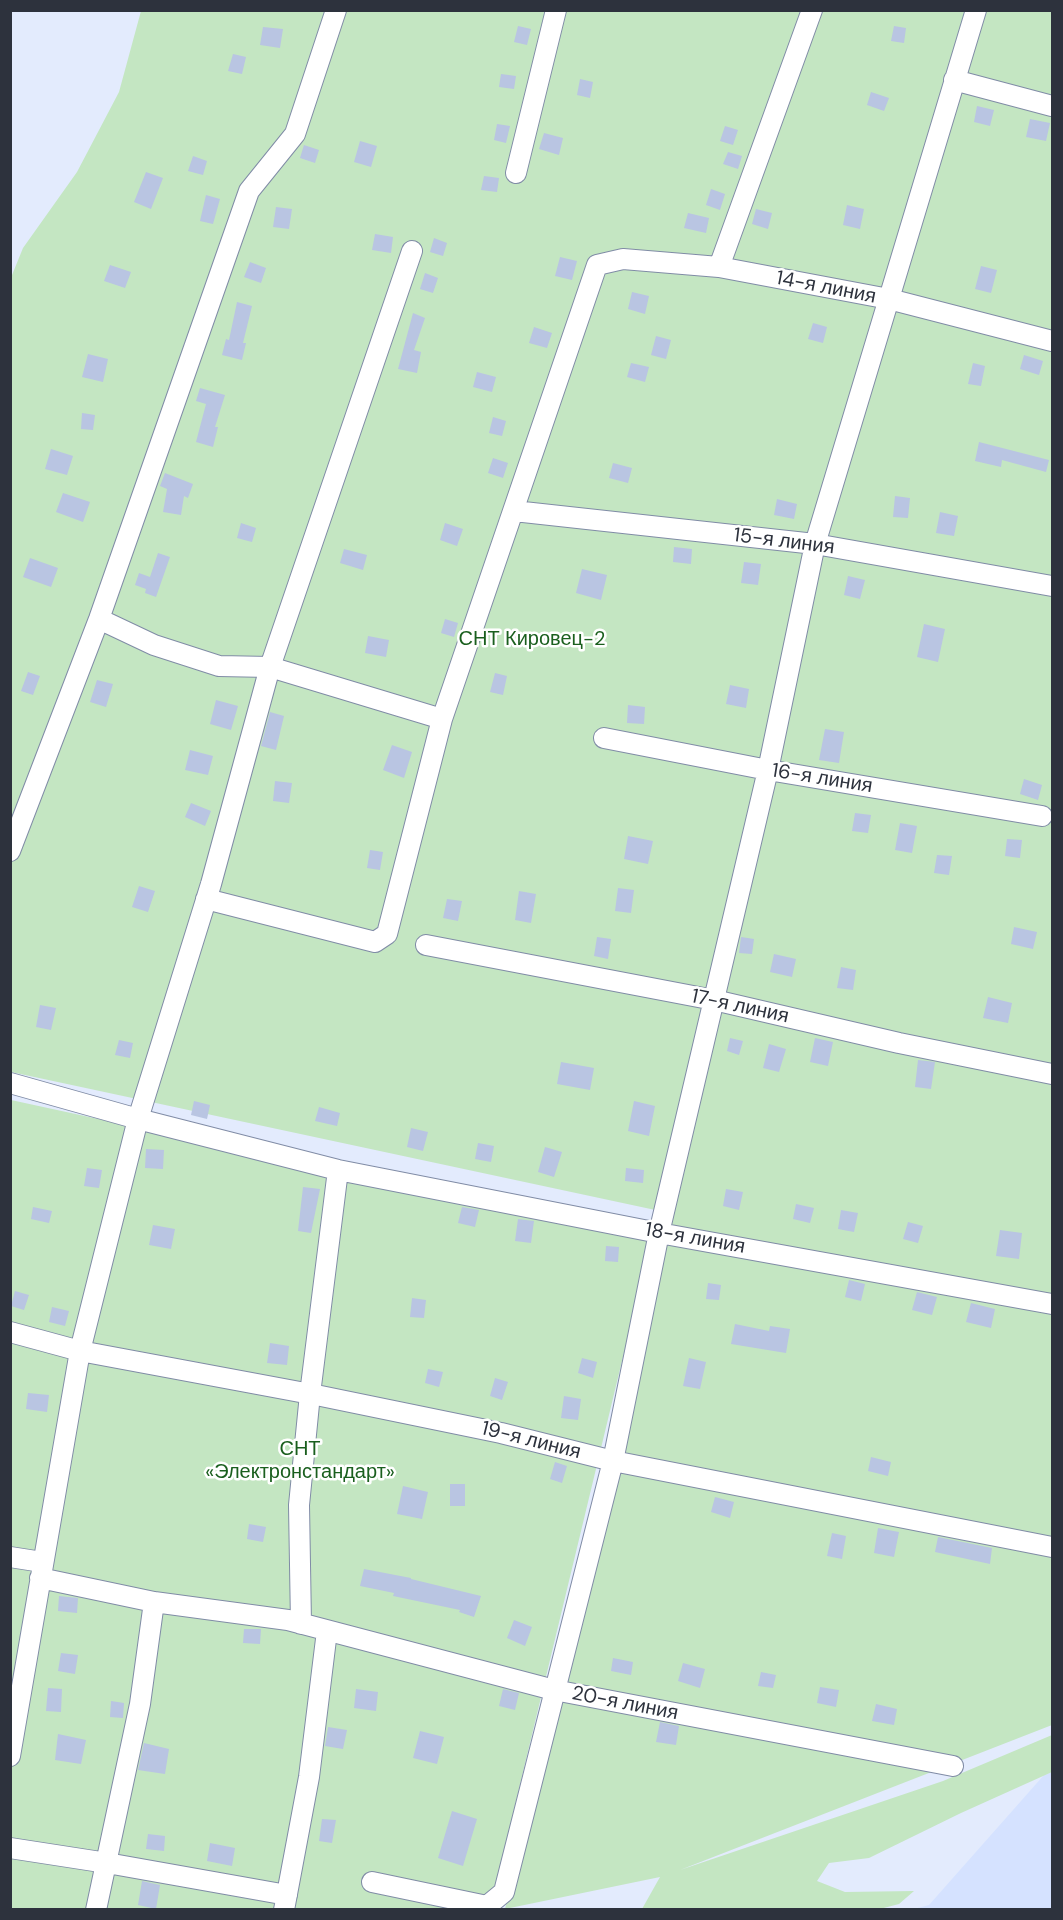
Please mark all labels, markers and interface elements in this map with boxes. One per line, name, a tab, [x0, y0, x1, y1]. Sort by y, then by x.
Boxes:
street label: 14-я линия	[774, 267, 878, 309]
street label: 15-я линия	[732, 524, 836, 560]
park label: СНТ Кировец-2	[459, 628, 605, 652]
street label: 16-я линия	[770, 759, 874, 799]
street label: 17-я линия	[689, 985, 791, 1029]
street label: 18-я линия	[643, 1218, 747, 1260]
street label: 19-я линия	[479, 1417, 583, 1465]
park label: СНТ «Электронстандарт»	[205, 1438, 395, 1485]
street label: 20-я линия	[570, 1682, 680, 1726]

